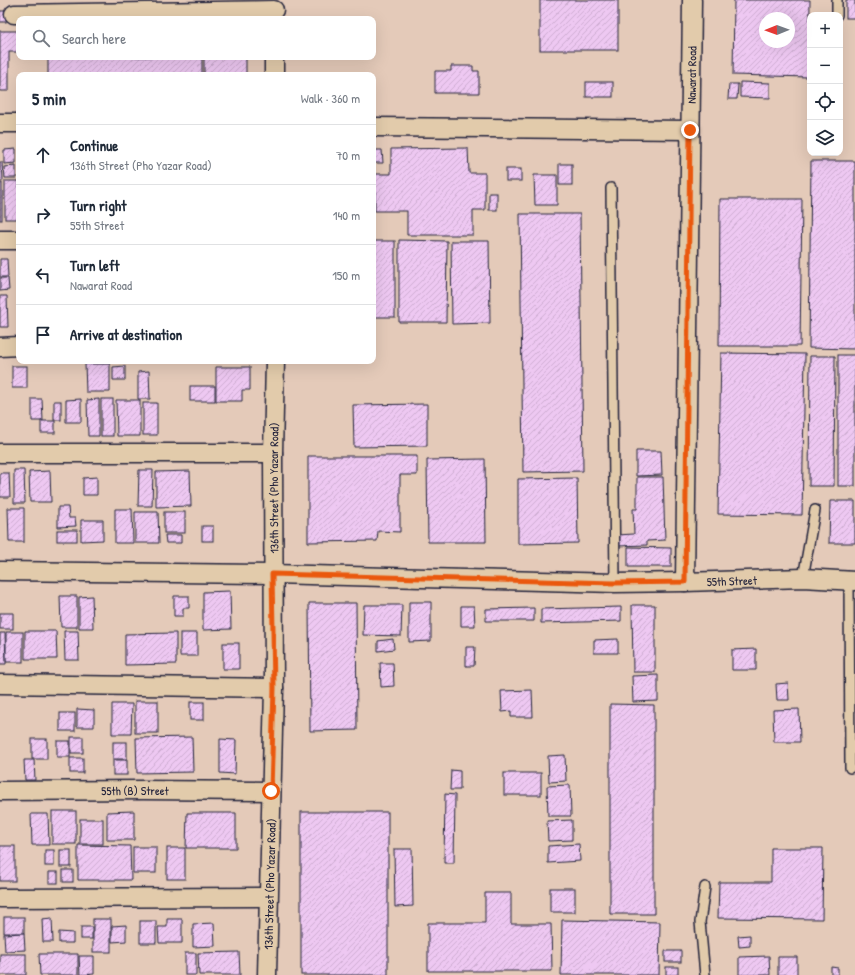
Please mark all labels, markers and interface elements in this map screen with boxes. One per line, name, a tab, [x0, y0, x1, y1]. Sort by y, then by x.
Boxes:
north arrow	[759, 12, 795, 48]
map controls	[807, 12, 843, 156]
button: +	[807, 12, 843, 48]
search box	[16, 16, 376, 60]
icon: search	[30, 27, 52, 49]
text: Search here	[62, 28, 126, 49]
street label: Nawarat Road	[682, 46, 700, 104]
button: −	[807, 48, 843, 84]
button: locate	[807, 84, 843, 120]
text: 5 min	[32, 87, 66, 110]
text: Walk · 360 m	[301, 89, 360, 107]
button: layers	[807, 120, 843, 156]
route end	[681, 121, 699, 139]
text: Continue	[70, 135, 118, 156]
icon: ahead	[32, 144, 54, 166]
text: 70 m	[336, 146, 360, 164]
text: 136th Street (Pho Yazar Road)	[70, 156, 212, 174]
text: Turn right	[70, 195, 126, 216]
icon: right	[32, 204, 54, 226]
text: 140 m	[333, 206, 360, 224]
text: 55th Street	[70, 216, 124, 234]
text: Turn left	[70, 255, 120, 276]
icon: left	[32, 264, 54, 286]
text: 150 m	[332, 266, 360, 284]
text: Nawarat Road	[70, 276, 132, 294]
icon: arrive	[32, 324, 54, 346]
text: Arrive at destination	[70, 324, 182, 345]
street label: 136th Street (Pho Yazar Road)	[264, 422, 282, 554]
street label: 55th Street	[707, 571, 758, 590]
street label: 55th (B) Street	[101, 781, 170, 799]
route start	[262, 782, 280, 800]
street label: 136th Street (Pho Yazar Road)	[259, 818, 279, 950]

